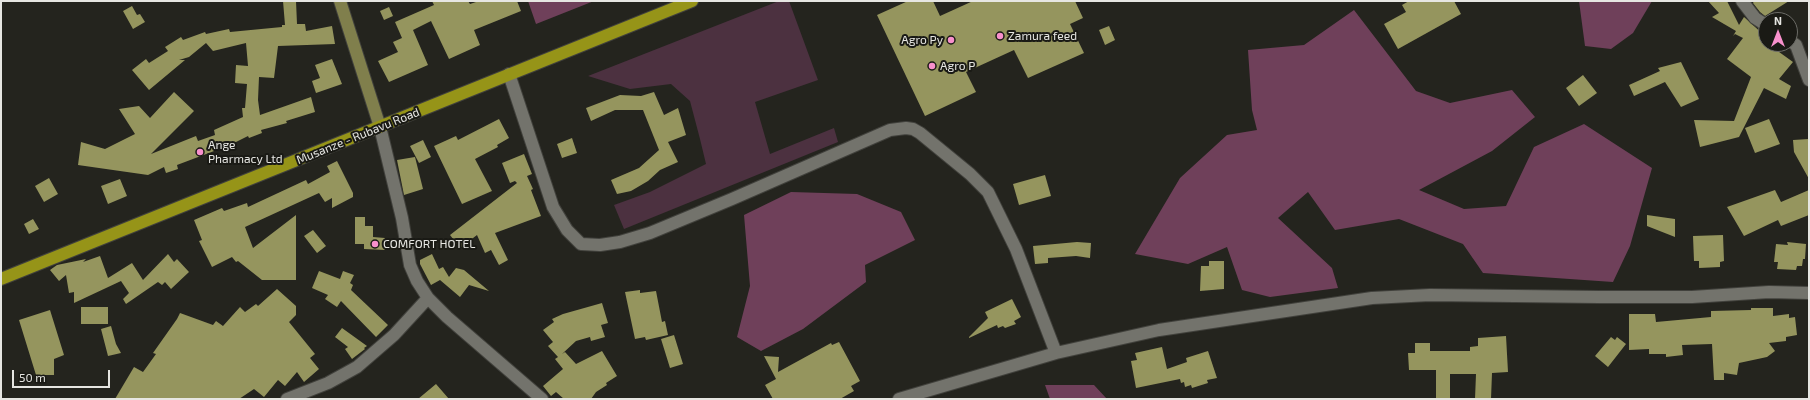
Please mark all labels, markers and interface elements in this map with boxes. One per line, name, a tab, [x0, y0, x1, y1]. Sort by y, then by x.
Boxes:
north arrow	[1758, 12, 1798, 52]
text: N	[1774, 14, 1782, 27]
place label: Zamura feed	[1008, 29, 1077, 43]
marker: Zamura feed	[995, 31, 1005, 41]
place label: Agro Py	[901, 33, 943, 47]
marker: Agro Py	[946, 35, 956, 45]
place label: Agro P	[940, 59, 975, 73]
marker: Agro P	[927, 61, 937, 71]
street label: Musanze - Rubavu Road	[294, 105, 422, 167]
place label: Ange Pharmacy Ltd	[208, 138, 283, 166]
marker: Ange Pharmacy Ltd	[195, 147, 205, 157]
place label: COMFORT HOTEL	[383, 237, 475, 251]
marker: COMFORT HOTEL	[370, 239, 380, 249]
scale bar	[14, 362, 112, 388]
text: 50 m	[19, 370, 46, 384]

